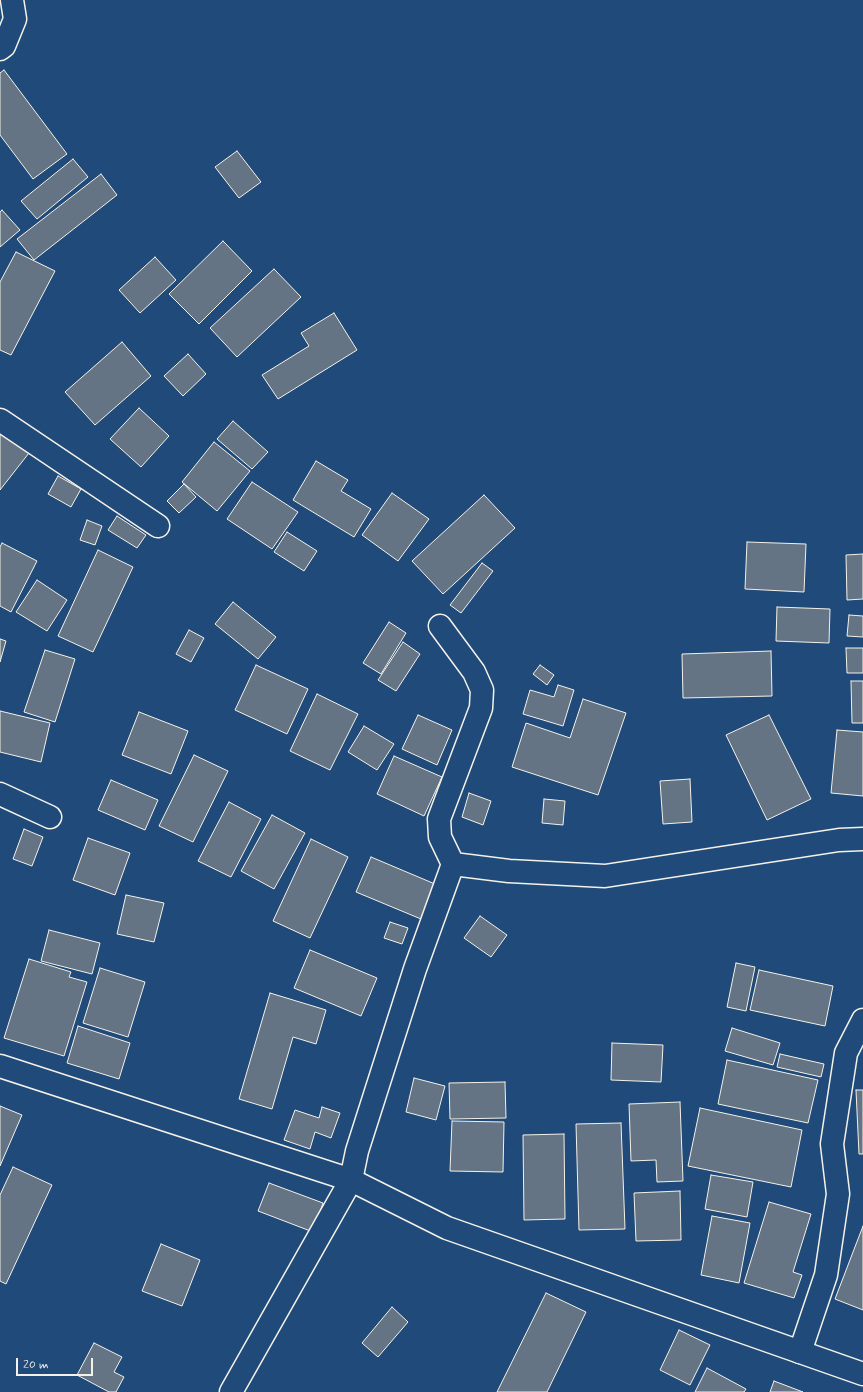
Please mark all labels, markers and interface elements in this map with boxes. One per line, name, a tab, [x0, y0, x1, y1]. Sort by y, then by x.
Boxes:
scale bar	[18, 1350, 95, 1376]
text: 20 m	[23, 1357, 49, 1373]

